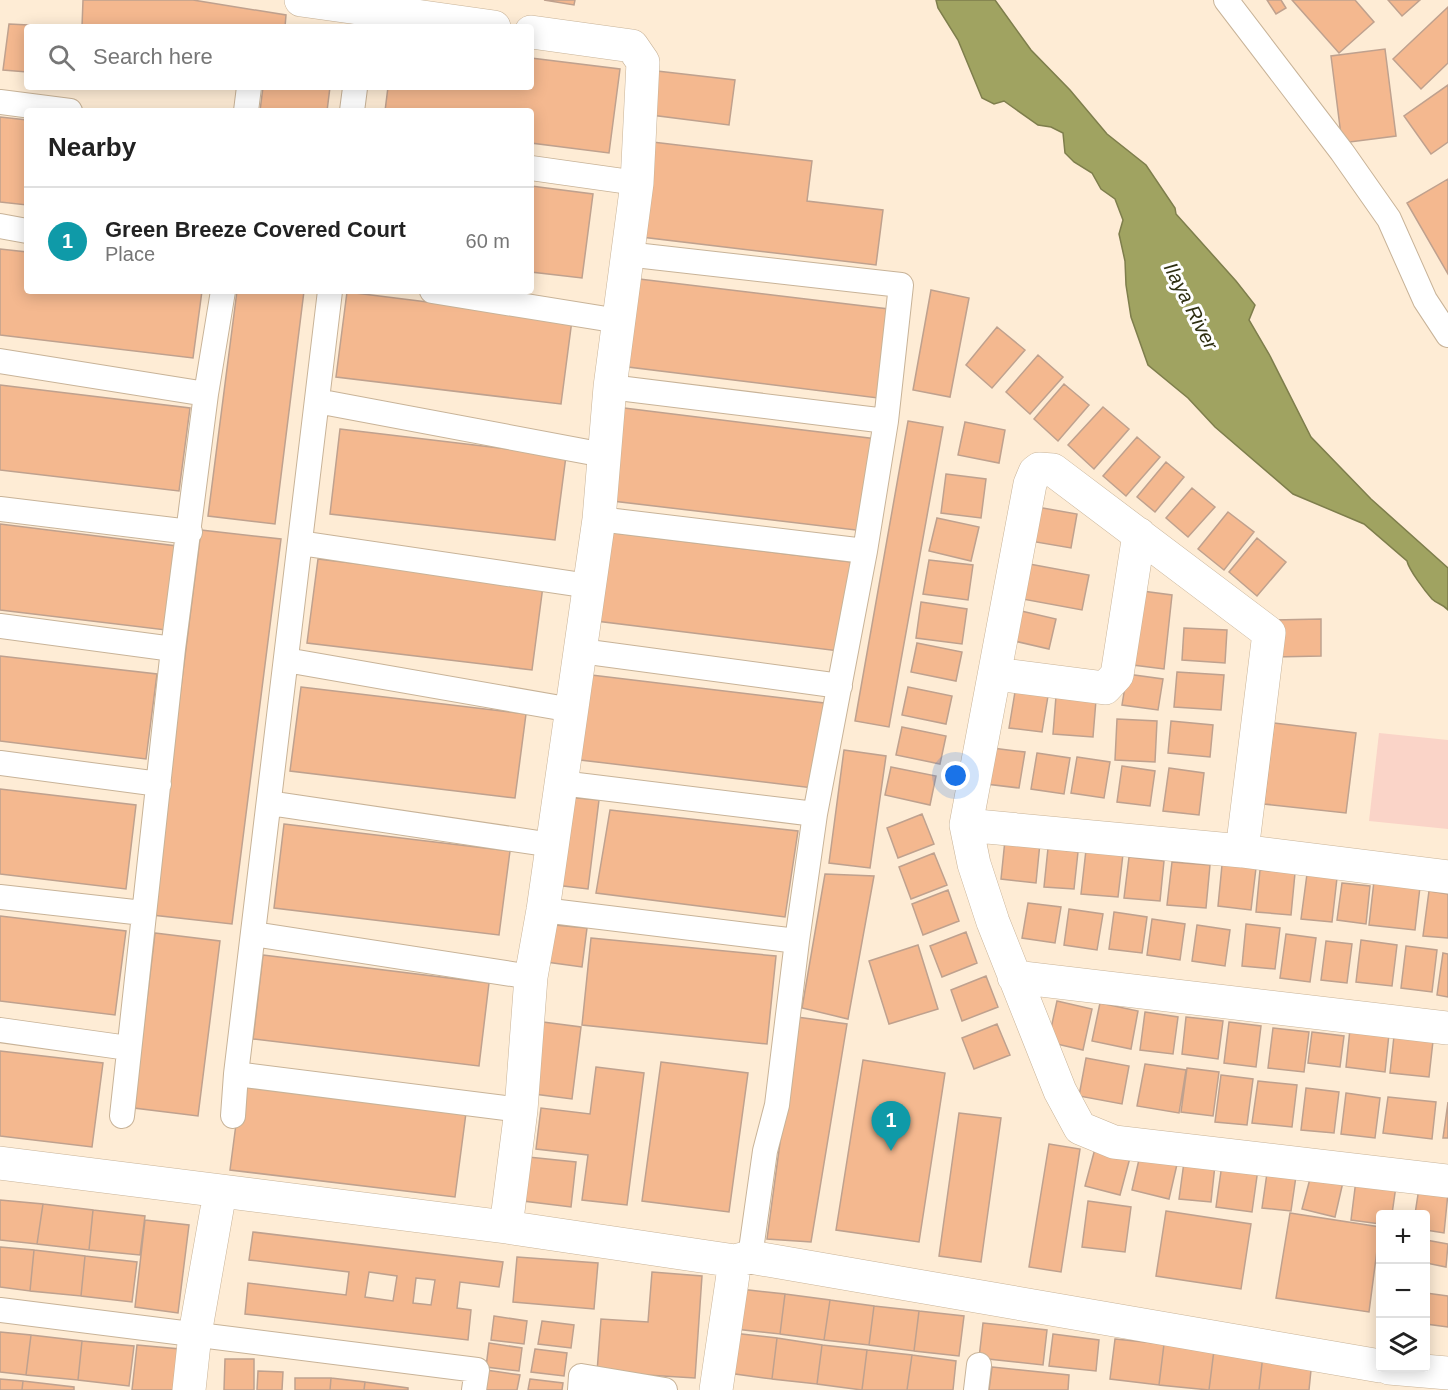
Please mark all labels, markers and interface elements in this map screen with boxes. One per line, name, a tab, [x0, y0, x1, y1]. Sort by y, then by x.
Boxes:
search box	[24, 24, 534, 90]
icon: search	[45, 41, 78, 74]
text: Search here	[93, 44, 213, 69]
text: Nearby	[48, 132, 136, 162]
text: Green Breeze Covered Court	[105, 217, 406, 242]
text: 1	[62, 230, 73, 252]
text: 60 m	[466, 230, 510, 252]
text: Place	[105, 243, 155, 265]
water label: Ilaya River	[1160, 259, 1223, 354]
your location	[941, 761, 970, 790]
pin: 1	[872, 1102, 910, 1151]
map controls	[1376, 1210, 1430, 1372]
button: +	[1376, 1210, 1430, 1264]
button: −	[1376, 1264, 1430, 1318]
button: layers	[1376, 1318, 1430, 1372]

